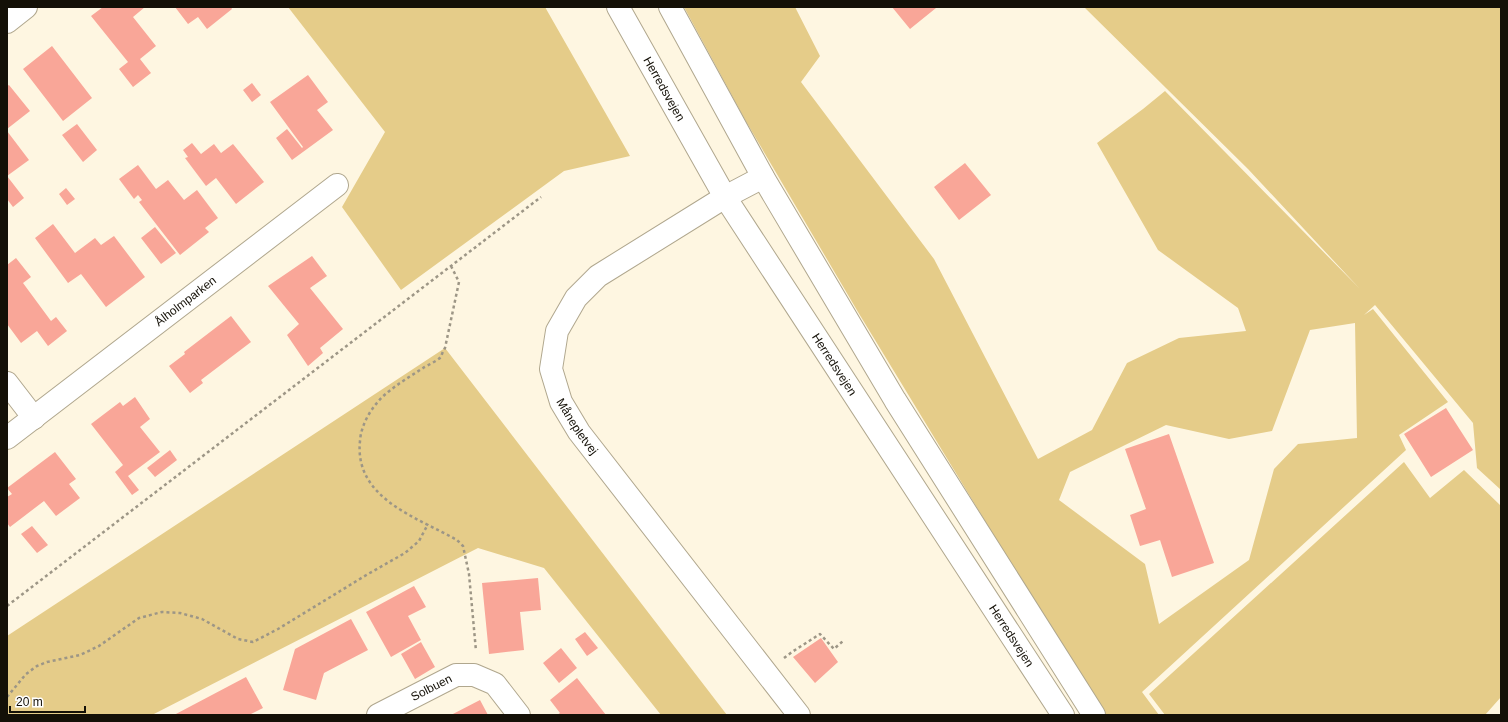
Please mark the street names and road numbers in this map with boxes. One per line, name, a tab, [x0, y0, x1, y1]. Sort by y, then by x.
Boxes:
street label: Herredsvejen	[640, 54, 688, 123]
street label: Ålholmparken	[152, 273, 219, 329]
street label: Herredsvejen	[809, 331, 860, 398]
street label: Månepletvej	[553, 396, 601, 457]
street label: Herredsvejen	[986, 602, 1037, 670]
street label: Solbuen	[409, 671, 454, 704]

